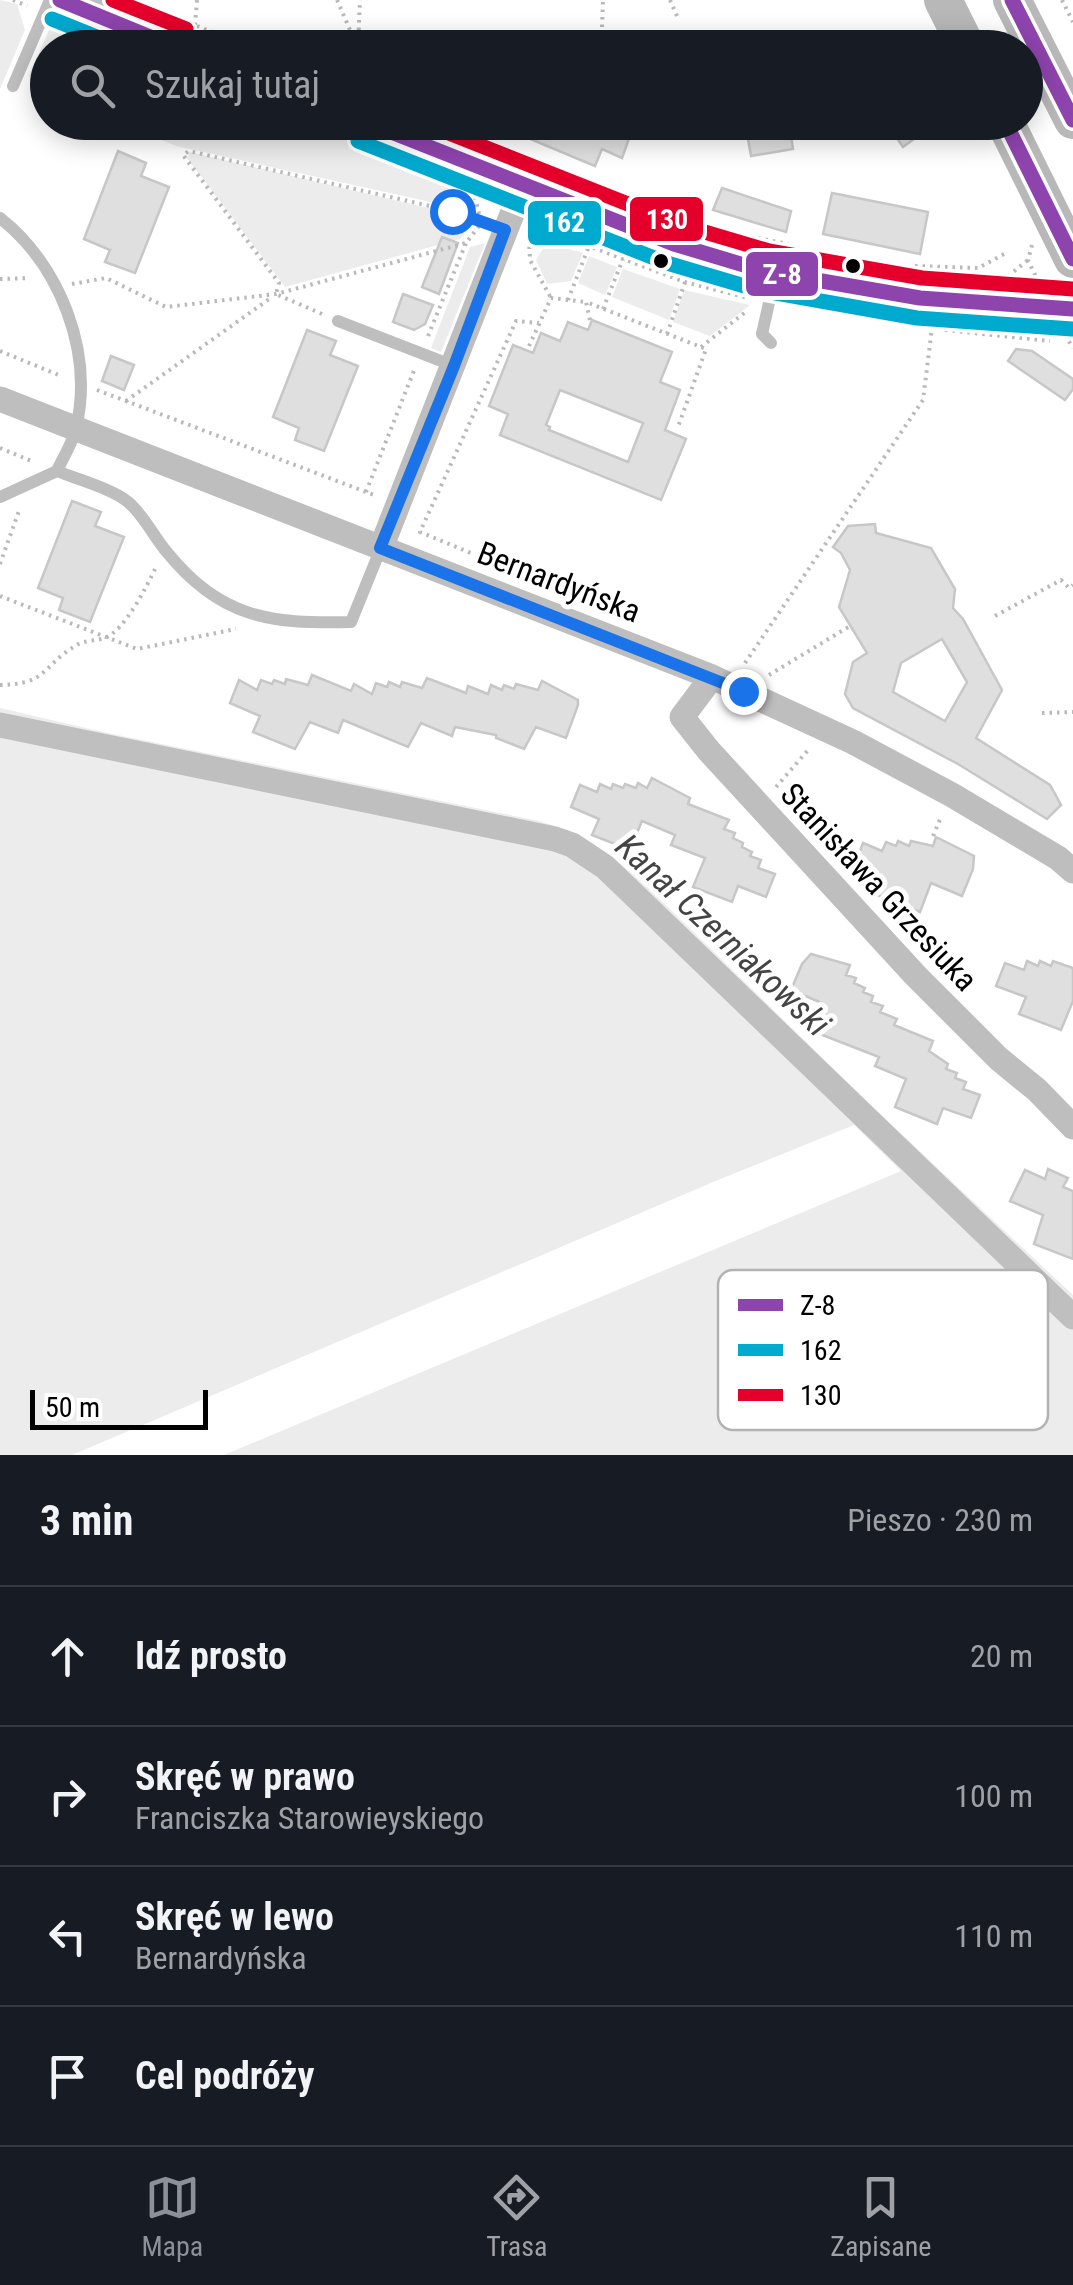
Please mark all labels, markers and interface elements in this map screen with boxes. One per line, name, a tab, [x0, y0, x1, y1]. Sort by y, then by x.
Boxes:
search box	[30, 30, 1043, 140]
icon: search	[65, 58, 120, 113]
text: Szukaj tutaj	[145, 63, 320, 107]
route start	[430, 189, 476, 235]
line badge: 130	[628, 195, 705, 243]
line badge: 162	[526, 199, 603, 247]
text: 130	[646, 203, 688, 236]
text: 162	[543, 206, 585, 239]
line badge: Z-8	[744, 250, 820, 298]
unlabelled marker	[651, 251, 671, 271]
unlabelled marker	[843, 256, 863, 276]
text: Z-8	[762, 258, 802, 291]
street label: Bernardyńska	[472, 534, 646, 630]
route end	[721, 669, 767, 715]
street label: Stanisława Grzesiuka	[773, 775, 985, 999]
water label: Kanał Czerniakowski	[607, 826, 838, 1045]
legend	[718, 1270, 1048, 1430]
text: Z-8	[800, 1289, 835, 1322]
text: 162	[800, 1334, 841, 1367]
text: 130	[800, 1379, 841, 1412]
scale bar	[30, 1385, 208, 1430]
text: 50 m	[45, 1391, 100, 1424]
text: 3 min	[40, 1496, 133, 1545]
text: Pieszo · 230 m	[847, 1501, 1033, 1539]
icon: ahead	[40, 1629, 95, 1684]
text: Idź prosto	[135, 1634, 287, 1678]
text: 20 m	[970, 1637, 1033, 1675]
text: Skręć w prawo	[135, 1755, 355, 1799]
icon: right	[40, 1769, 95, 1824]
text: 100 m	[954, 1777, 1033, 1815]
text: Franciszka Starowieyskiego	[135, 1799, 484, 1837]
text: Skręć w lewo	[135, 1895, 334, 1939]
icon: left	[40, 1909, 95, 1964]
text: 110 m	[954, 1917, 1033, 1955]
text: Bernardyńska	[135, 1939, 307, 1977]
icon: arrive	[40, 2049, 95, 2104]
text: Cel podróży	[135, 2054, 314, 2098]
tab: Mapa	[141, 2170, 203, 2263]
tab: Trasa	[486, 2170, 547, 2263]
tab: Zapisane	[830, 2170, 931, 2263]

